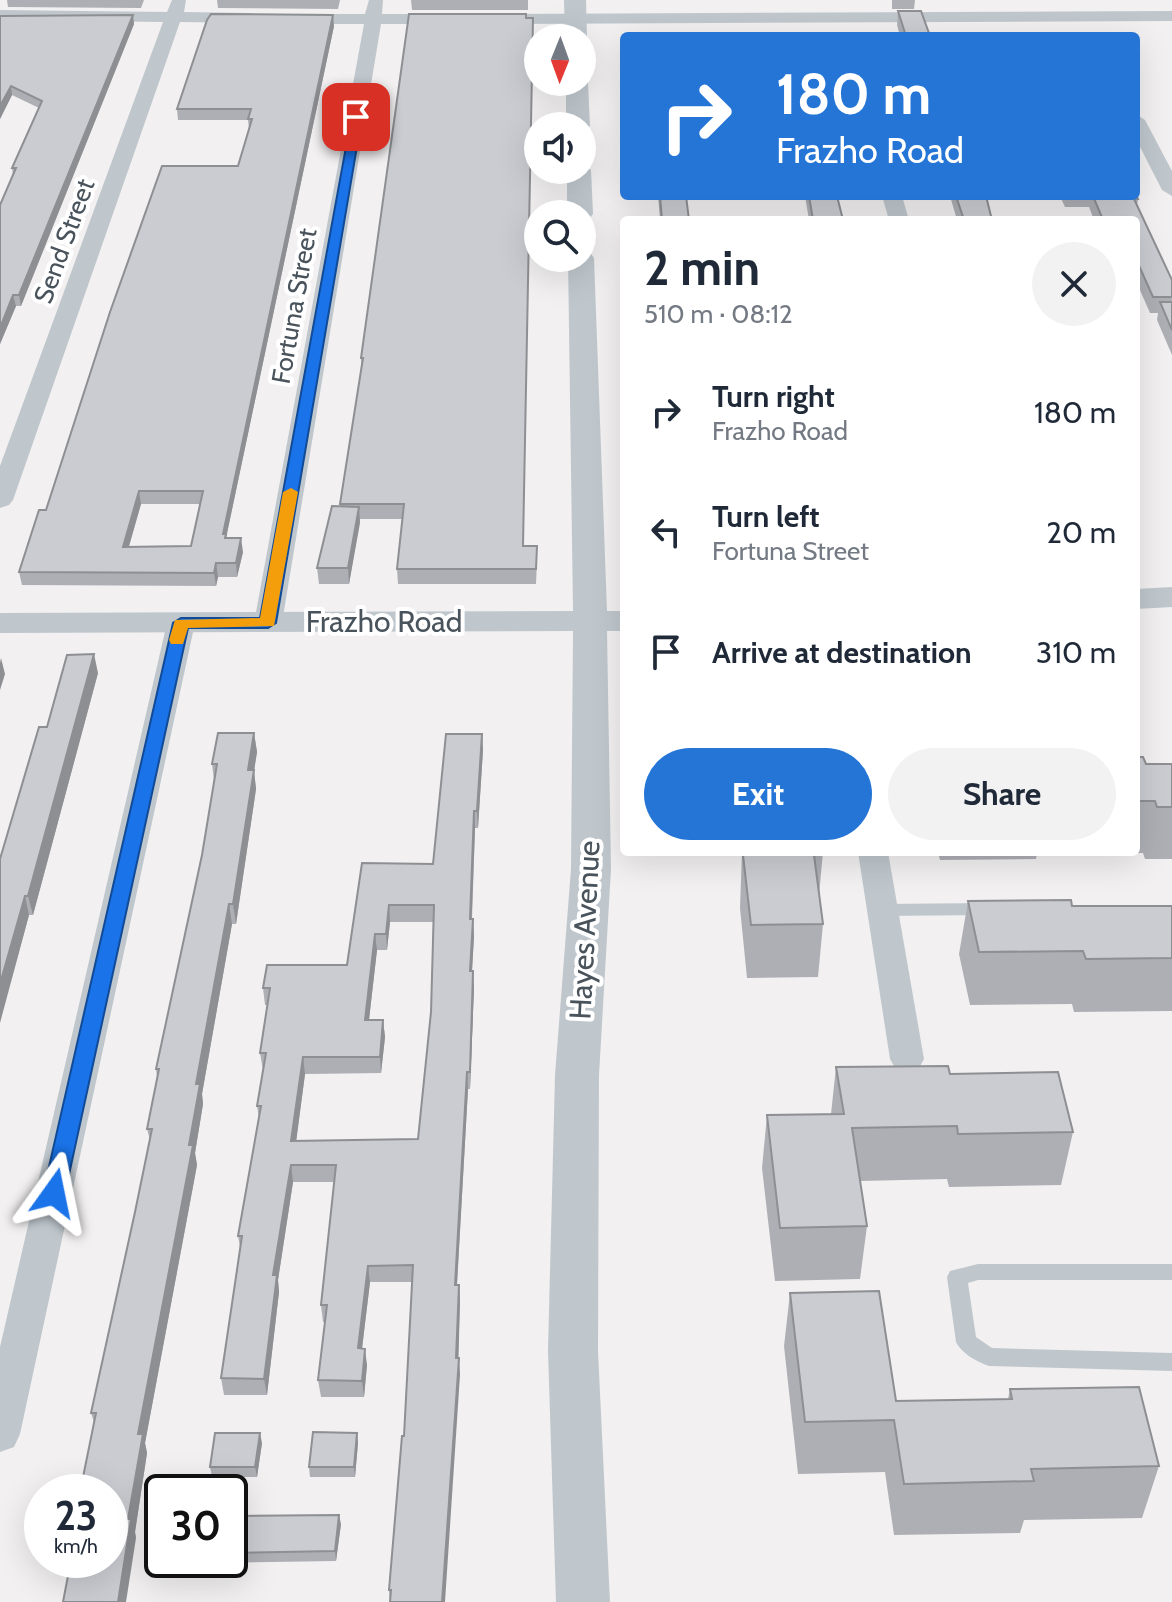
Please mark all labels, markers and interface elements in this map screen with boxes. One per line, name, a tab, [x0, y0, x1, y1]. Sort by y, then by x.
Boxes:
north arrow	[524, 24, 596, 96]
map controls	[524, 24, 596, 272]
text: 180 m	[776, 60, 931, 128]
icon: right	[644, 64, 748, 168]
pin	[322, 83, 390, 151]
icon: arrive	[334, 95, 378, 139]
button: sound	[524, 112, 596, 184]
text: Frazho Road	[776, 128, 964, 172]
street label: Send Street	[27, 174, 101, 308]
button: search	[524, 200, 596, 272]
street label: Fortuna Street	[265, 226, 323, 386]
text: 2 min	[644, 239, 760, 297]
button: close	[1032, 242, 1116, 326]
text: 510 m · 08:12	[644, 298, 793, 330]
text: Turn right	[712, 378, 835, 415]
icon: right	[644, 390, 688, 434]
text: 180 m	[1034, 394, 1116, 431]
text: Frazho Road	[712, 415, 848, 447]
text: Turn left	[712, 498, 820, 535]
icon: left	[644, 510, 688, 554]
text: 20 m	[1046, 514, 1116, 551]
text: Fortuna Street	[712, 535, 869, 567]
street label: Frazho Road	[306, 603, 462, 640]
icon: arrive	[644, 630, 688, 674]
text: Arrive at destination	[712, 634, 972, 671]
text: 310 m	[1036, 634, 1116, 671]
button: Exit	[644, 748, 872, 840]
button: Share	[888, 748, 1116, 840]
street label: Hayes Avenue	[561, 840, 608, 1020]
position arrow	[12, 1151, 96, 1235]
speed limit sign: 30	[144, 1474, 248, 1578]
text: 23	[55, 1491, 97, 1540]
text: km/h	[54, 1534, 98, 1558]

